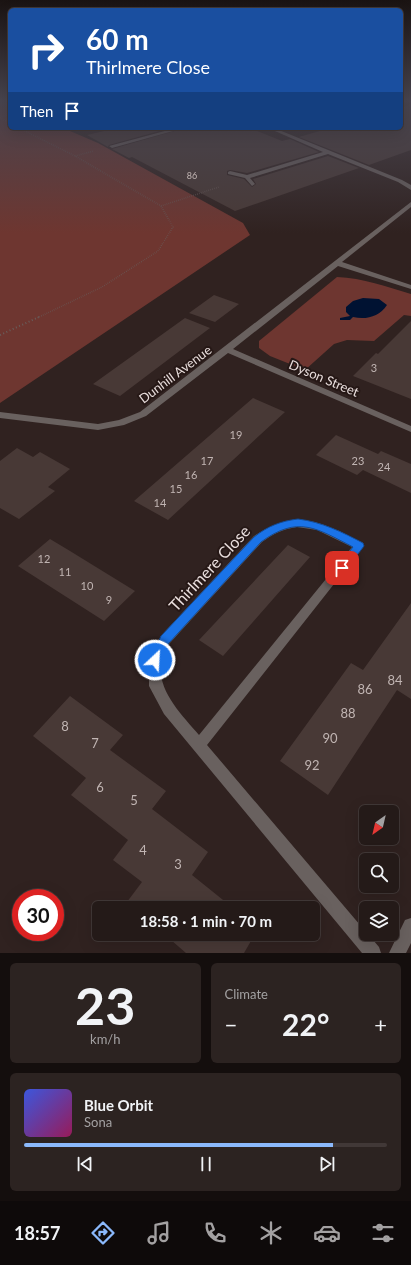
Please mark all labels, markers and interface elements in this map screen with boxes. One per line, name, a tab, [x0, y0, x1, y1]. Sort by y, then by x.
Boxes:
text: 60 m	[86, 22, 149, 56]
icon: right	[20, 24, 72, 76]
text: Thirlmere Close	[86, 56, 210, 78]
icon: arrive	[61, 100, 83, 122]
text: Then	[20, 102, 53, 120]
house number: 86	[187, 170, 197, 181]
street label: Dunhill Avenue	[136, 341, 215, 406]
street label: Dyson Street	[287, 356, 362, 400]
house number: 3	[371, 361, 377, 374]
house number: 19	[230, 428, 242, 441]
house number: 17	[201, 454, 213, 467]
house number: 23	[352, 454, 364, 467]
house number: 24	[378, 460, 391, 473]
house number: 16	[185, 468, 197, 481]
house number: 15	[170, 482, 182, 495]
house number: 14	[154, 496, 167, 509]
street label: Thirlmere Close	[164, 521, 254, 615]
pin	[325, 551, 359, 585]
house number: 12	[38, 552, 50, 565]
icon: arrive	[331, 557, 353, 579]
house number: 11	[59, 565, 71, 578]
house number: 10	[81, 579, 94, 592]
house number: 9	[106, 593, 112, 606]
position arrow	[134, 639, 176, 681]
house number: 84	[387, 672, 403, 688]
house number: 86	[357, 681, 373, 697]
house number: 88	[340, 705, 356, 721]
house number: 8	[61, 718, 69, 734]
house number: 90	[322, 730, 338, 746]
house number: 7	[91, 735, 99, 751]
house number: 92	[304, 757, 320, 773]
house number: 6	[96, 779, 104, 795]
house number: 5	[130, 792, 138, 808]
north arrow	[359, 805, 399, 845]
map controls	[359, 805, 399, 941]
house number: 4	[139, 842, 147, 858]
button: search	[359, 853, 399, 893]
house number: 3	[174, 856, 182, 872]
speed limit sign: 30	[12, 889, 64, 941]
button: layers	[359, 901, 399, 941]
text: 18:58 · 1 min · 70 m	[140, 912, 272, 930]
text: 23	[75, 974, 135, 1036]
text: Climate	[225, 986, 268, 1002]
text: 22°	[282, 1006, 329, 1042]
text: −	[225, 1011, 237, 1038]
text: +	[374, 1011, 387, 1038]
text: km/h	[90, 1031, 120, 1047]
text: Blue Orbit	[84, 1096, 153, 1114]
text: Sona	[84, 1114, 112, 1130]
icon: previous	[74, 1153, 96, 1175]
icon: pause	[195, 1153, 217, 1175]
icon: next	[316, 1153, 338, 1175]
icon: directions	[89, 1219, 117, 1247]
icon: music	[145, 1219, 173, 1247]
icon: phone	[201, 1219, 229, 1247]
icon: climate	[257, 1219, 285, 1247]
icon: car	[313, 1219, 341, 1247]
icon: filters	[369, 1219, 397, 1247]
text: 18:57	[14, 1222, 60, 1244]

